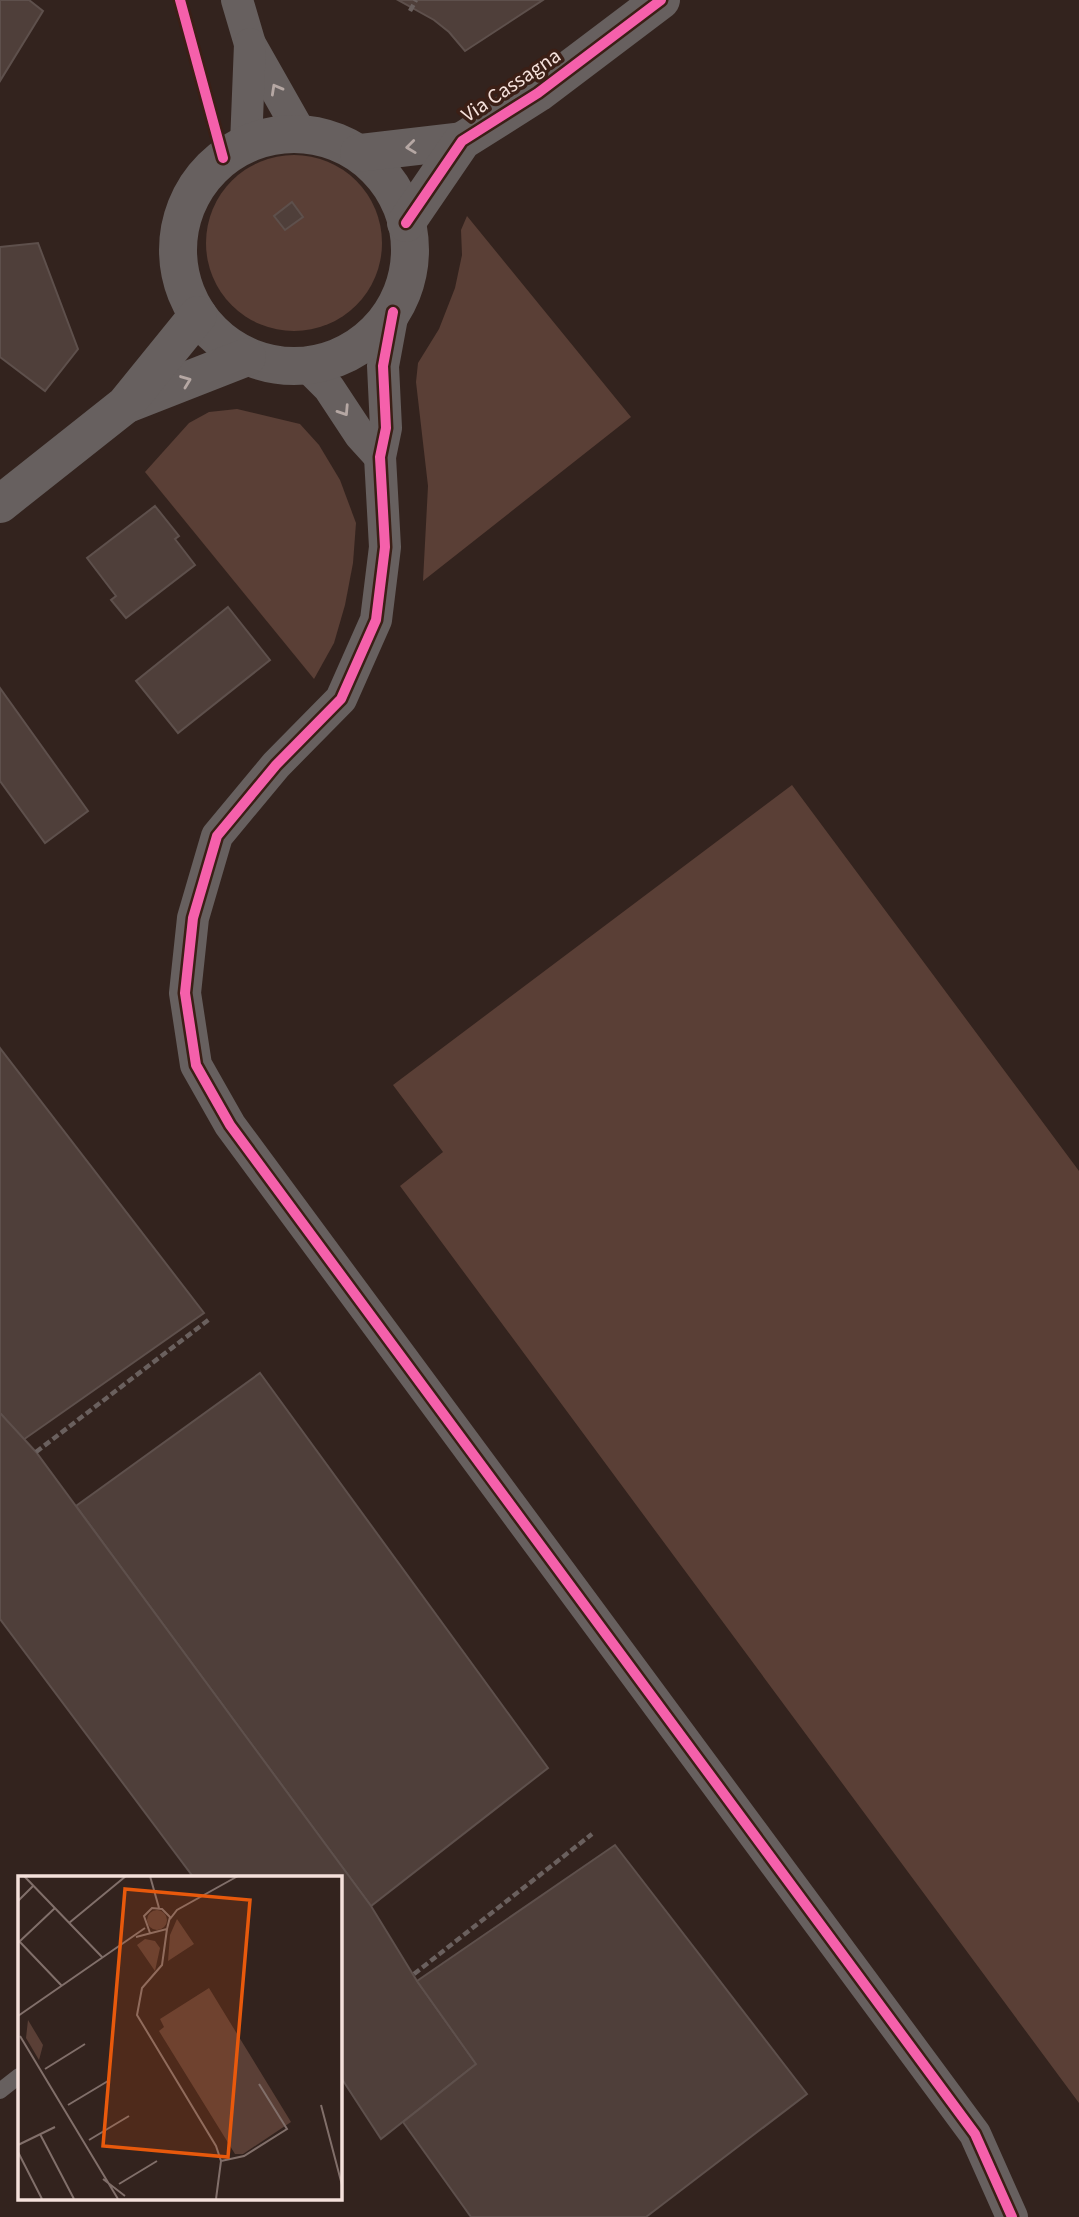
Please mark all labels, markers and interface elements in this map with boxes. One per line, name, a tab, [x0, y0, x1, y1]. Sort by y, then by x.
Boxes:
street label: Via Cassagna	[455, 41, 567, 129]
one-way arrow	[271, 84, 284, 96]
one-way arrow	[405, 139, 416, 154]
one-way arrow	[180, 375, 192, 389]
one-way arrow	[336, 403, 349, 416]
inset map	[18, 1876, 341, 2200]

